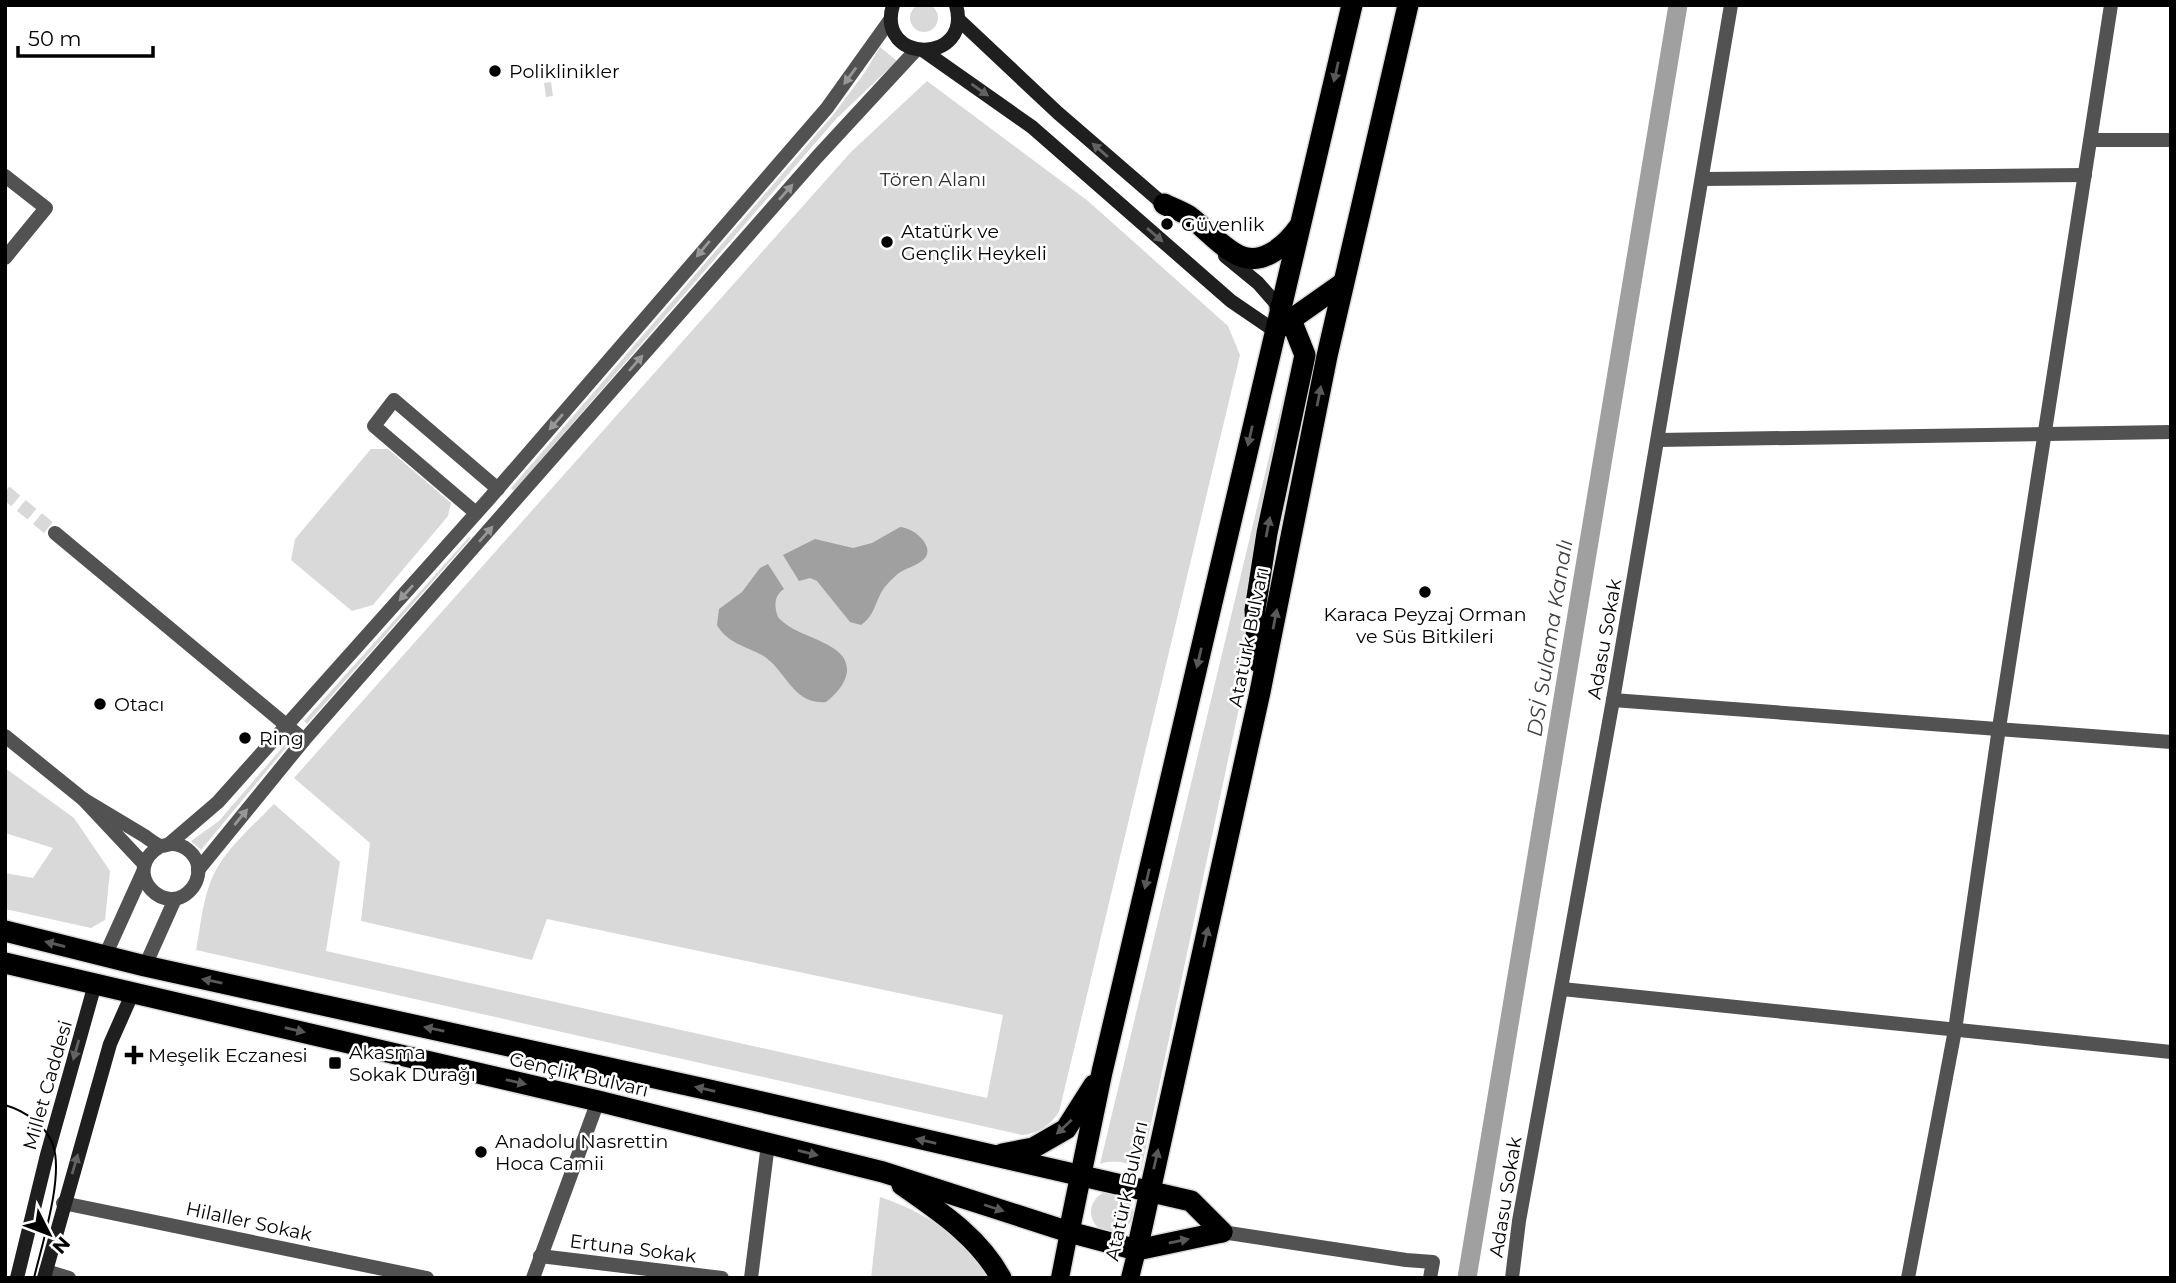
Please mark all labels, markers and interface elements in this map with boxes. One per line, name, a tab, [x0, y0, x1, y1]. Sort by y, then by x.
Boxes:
scale bar	[18, 14, 152, 58]
text: 50 m	[28, 26, 82, 51]
place label: Poliklinikler	[509, 60, 620, 83]
one-way arrow	[1331, 61, 1342, 83]
marker: Poliklinikler	[487, 63, 503, 79]
one-way arrow	[843, 66, 857, 85]
one-way arrow	[971, 83, 989, 97]
one-way arrow	[1092, 142, 1109, 158]
park label: Tören Alanı	[880, 168, 986, 191]
one-way arrow	[778, 183, 794, 201]
place label: Güvenlik	[1181, 213, 1265, 236]
marker: Güvenlik	[1159, 216, 1175, 232]
place label: Atatürk ve Gençlik Heykeli	[901, 220, 1047, 265]
one-way arrow	[1146, 227, 1164, 243]
marker: Atatürk ve Gençlik Heykeli	[879, 234, 895, 250]
one-way arrow	[696, 240, 711, 258]
one-way arrow	[628, 354, 644, 372]
one-way arrow	[1314, 385, 1325, 407]
one-way arrow	[548, 413, 564, 431]
one-way arrow	[1244, 425, 1255, 447]
one-way arrow	[1263, 516, 1274, 538]
one-way arrow	[478, 525, 494, 543]
water label: DSİ Sulama Kanalı	[1522, 537, 1577, 738]
street label: Atatürk Bulvarı	[1224, 565, 1273, 709]
street label: Adasu Sokak	[1583, 576, 1627, 701]
one-way arrow	[398, 584, 414, 601]
marker: Karaca Peyzaj Orman ve Süs Bitkileri	[1417, 584, 1433, 600]
place label: Karaca Peyzaj Orman ve Süs Bitkileri	[1324, 603, 1527, 648]
one-way arrow	[1269, 608, 1280, 630]
one-way arrow	[1193, 647, 1204, 669]
place label: Otacı	[114, 693, 164, 716]
marker: Otacı	[92, 696, 108, 712]
place label: Ring	[259, 727, 304, 750]
marker: Ring	[237, 730, 253, 746]
one-way arrow	[233, 809, 248, 826]
one-way arrow	[1141, 868, 1152, 890]
one-way arrow	[1200, 926, 1211, 948]
one-way arrow	[44, 938, 66, 949]
one-way arrow	[201, 975, 223, 986]
street label: Millet Caddesi	[18, 1018, 77, 1153]
one-way arrow	[423, 1024, 445, 1035]
one-way arrow	[284, 1025, 306, 1036]
one-way arrow	[71, 1039, 81, 1060]
place label: Akasma Sokak Durağı	[349, 1041, 476, 1086]
place label: Meşelik Eczanesi	[148, 1044, 308, 1067]
marker: Meşelik Eczanesi	[126, 1047, 142, 1063]
street label: Gençlik Bulvarı	[507, 1047, 651, 1102]
marker: Akasma Sokak Durağı	[327, 1055, 343, 1071]
one-way arrow	[505, 1076, 527, 1087]
one-way arrow	[693, 1083, 715, 1094]
one-way arrow	[1055, 1119, 1073, 1135]
street label: Atatürk Bulvarı	[1100, 1119, 1153, 1263]
place label: Anadolu Nasrettin Hoca Camii	[495, 1130, 668, 1175]
street label: Adasu Sokak	[1485, 1134, 1526, 1259]
one-way arrow	[915, 1135, 937, 1146]
marker: Anadolu Nasrettin Hoca Camii	[473, 1144, 489, 1160]
one-way arrow	[797, 1148, 819, 1159]
one-way arrow	[1151, 1148, 1162, 1170]
one-way arrow	[70, 1154, 80, 1175]
street label: Hilaller Sokak	[184, 1197, 315, 1246]
north arrow	[14, 1199, 84, 1269]
one-way arrow	[984, 1203, 1005, 1214]
street label: Ertuna Sokak	[568, 1229, 698, 1268]
text: N	[48, 1232, 75, 1258]
one-way arrow	[1168, 1236, 1190, 1247]

